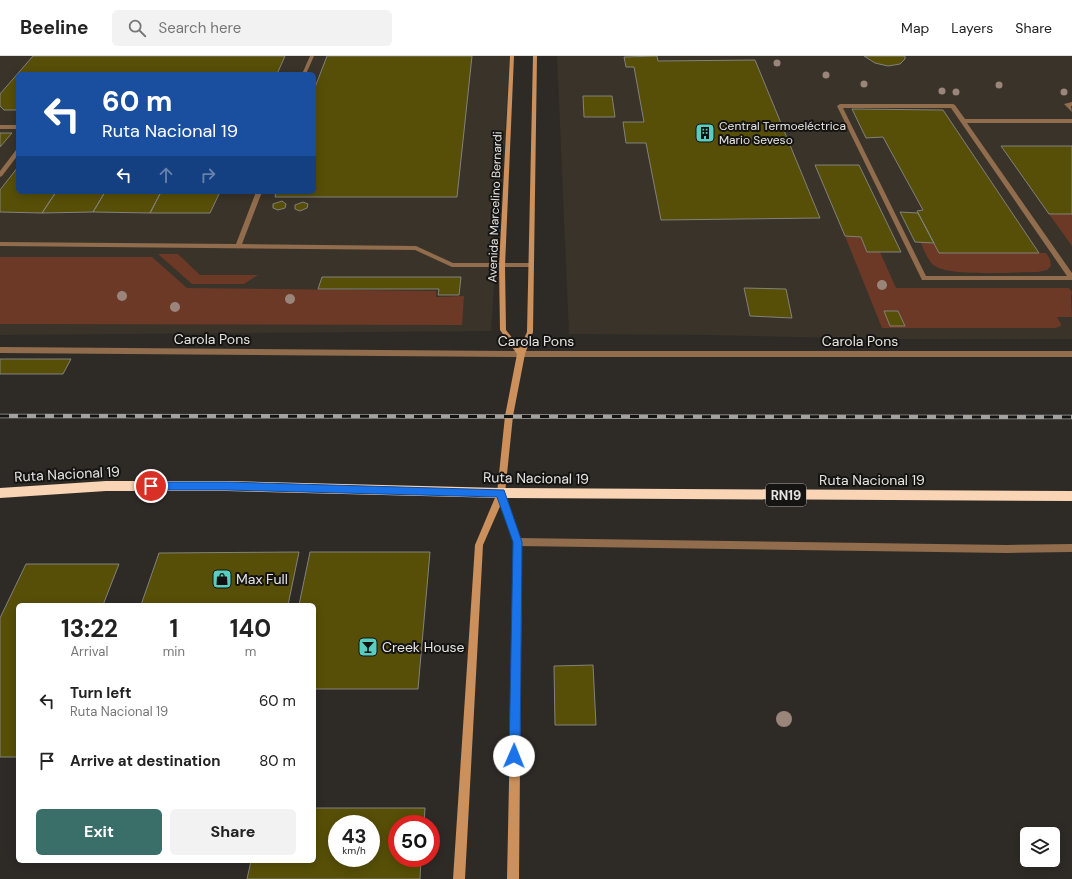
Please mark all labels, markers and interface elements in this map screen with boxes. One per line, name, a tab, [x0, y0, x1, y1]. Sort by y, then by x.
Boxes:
search box	[112, 10, 392, 46]
text: Beeline	[20, 15, 88, 40]
icon: search	[126, 17, 148, 39]
text: Search here	[158, 18, 241, 38]
text: Map	[901, 19, 929, 37]
text: Layers	[951, 19, 993, 37]
text: Share	[1015, 19, 1052, 37]
text: 60 m	[102, 83, 172, 120]
icon: left	[36, 88, 88, 140]
place label: Central Termoeléctrica Mario Seveso	[719, 118, 846, 148]
text: Ruta Nacional 19	[102, 119, 238, 143]
building icon: Central Termoeléctrica Mario Seveso	[694, 122, 716, 144]
street label: Avenida Marcelino Bernardi	[484, 131, 506, 283]
icon: left	[113, 164, 135, 186]
icon: ahead	[155, 164, 177, 186]
icon: right	[197, 164, 219, 186]
street label: Carola Pons	[174, 330, 250, 348]
street label: Carola Pons	[498, 332, 574, 350]
street label: Carola Pons	[822, 332, 898, 350]
street label: Ruta Nacional 19	[14, 462, 120, 486]
street label: Ruta Nacional 19	[483, 468, 589, 488]
pin	[134, 469, 168, 503]
street label: Ruta Nacional 19	[819, 471, 925, 489]
icon: arrive	[140, 475, 162, 497]
road number: RN19	[766, 484, 806, 506]
shop icon: Max Full	[211, 568, 233, 590]
place label: Max Full	[236, 570, 288, 588]
text: 13:22	[61, 613, 118, 644]
text: 1	[169, 613, 178, 644]
text: 140	[230, 613, 271, 644]
bar icon: Creek House	[357, 636, 379, 658]
place label: Creek House	[382, 638, 465, 656]
text: Arrival	[70, 643, 108, 660]
text: min	[163, 643, 185, 660]
text: m	[245, 643, 256, 660]
text: Turn left	[70, 683, 131, 703]
icon: left	[36, 690, 58, 712]
text: 60 m	[259, 691, 296, 711]
text: Ruta Nacional 19	[70, 703, 168, 720]
position arrow	[493, 735, 535, 777]
icon: arrive	[36, 750, 58, 772]
text: Arrive at destination	[70, 751, 221, 771]
text: 80 m	[259, 751, 296, 771]
button: Exit	[36, 809, 162, 855]
button: Share	[170, 809, 296, 855]
speed limit sign: 50	[388, 815, 440, 867]
text: 43	[341, 823, 367, 849]
map controls	[1020, 827, 1060, 867]
button: layers	[1020, 827, 1060, 867]
text: km/h	[342, 844, 366, 857]

